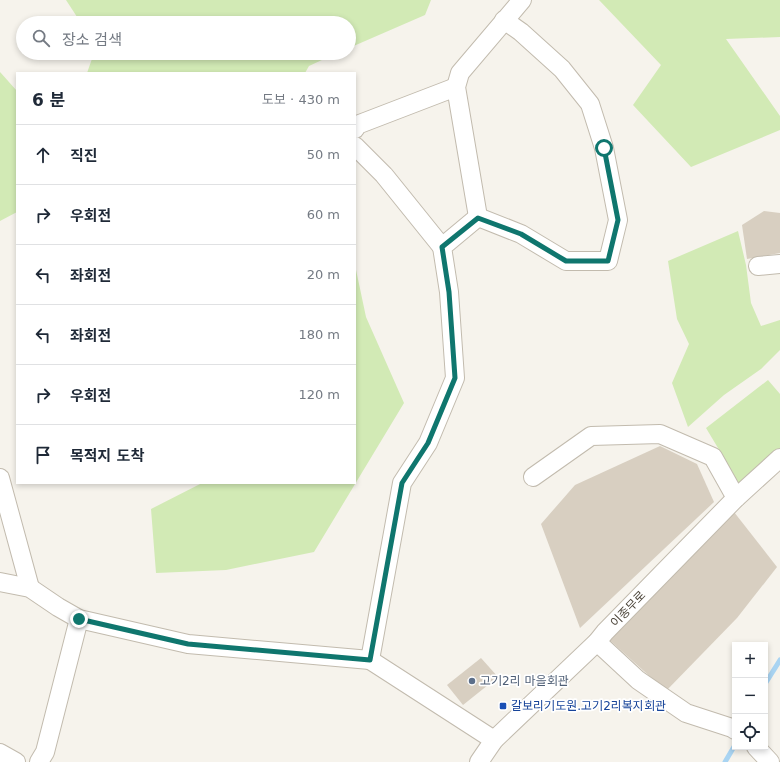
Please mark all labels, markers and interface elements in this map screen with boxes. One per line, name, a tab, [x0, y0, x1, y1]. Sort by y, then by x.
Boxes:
search box	[16, 16, 356, 60]
icon: search	[30, 27, 52, 49]
text: 장소 검색	[62, 31, 122, 49]
text: 6 분	[32, 90, 65, 110]
text: 도보 · 430 m	[262, 92, 340, 107]
route start	[595, 139, 613, 157]
icon: ahead	[32, 144, 54, 166]
text: 직진	[70, 147, 98, 165]
text: 50 m	[307, 147, 340, 162]
icon: right	[32, 204, 54, 226]
text: 우회전	[70, 207, 111, 225]
text: 60 m	[307, 207, 340, 222]
icon: left	[32, 264, 54, 286]
text: 좌회전	[70, 267, 111, 285]
text: 20 m	[307, 267, 340, 282]
icon: left	[32, 324, 54, 346]
text: 좌회전	[70, 327, 111, 345]
text: 180 m	[298, 327, 340, 342]
icon: right	[32, 384, 54, 406]
text: 우회전	[70, 387, 111, 405]
text: 120 m	[298, 387, 340, 402]
icon: arrive	[32, 444, 54, 466]
text: 목적지 도착	[70, 447, 144, 465]
street label: 이종무로	[608, 588, 648, 630]
route end	[70, 610, 88, 628]
map controls	[732, 642, 768, 750]
button: +	[732, 642, 768, 678]
place label: 고기2리 마을회관	[480, 674, 569, 688]
marker: 고기2리 마을회관	[467, 676, 477, 686]
button: −	[732, 678, 768, 714]
place label: 갈보리기도원.고기2리복지회관	[511, 699, 666, 713]
marker: 갈보리기도원.고기2리복지회관	[498, 701, 508, 711]
button: locate	[732, 714, 768, 750]

